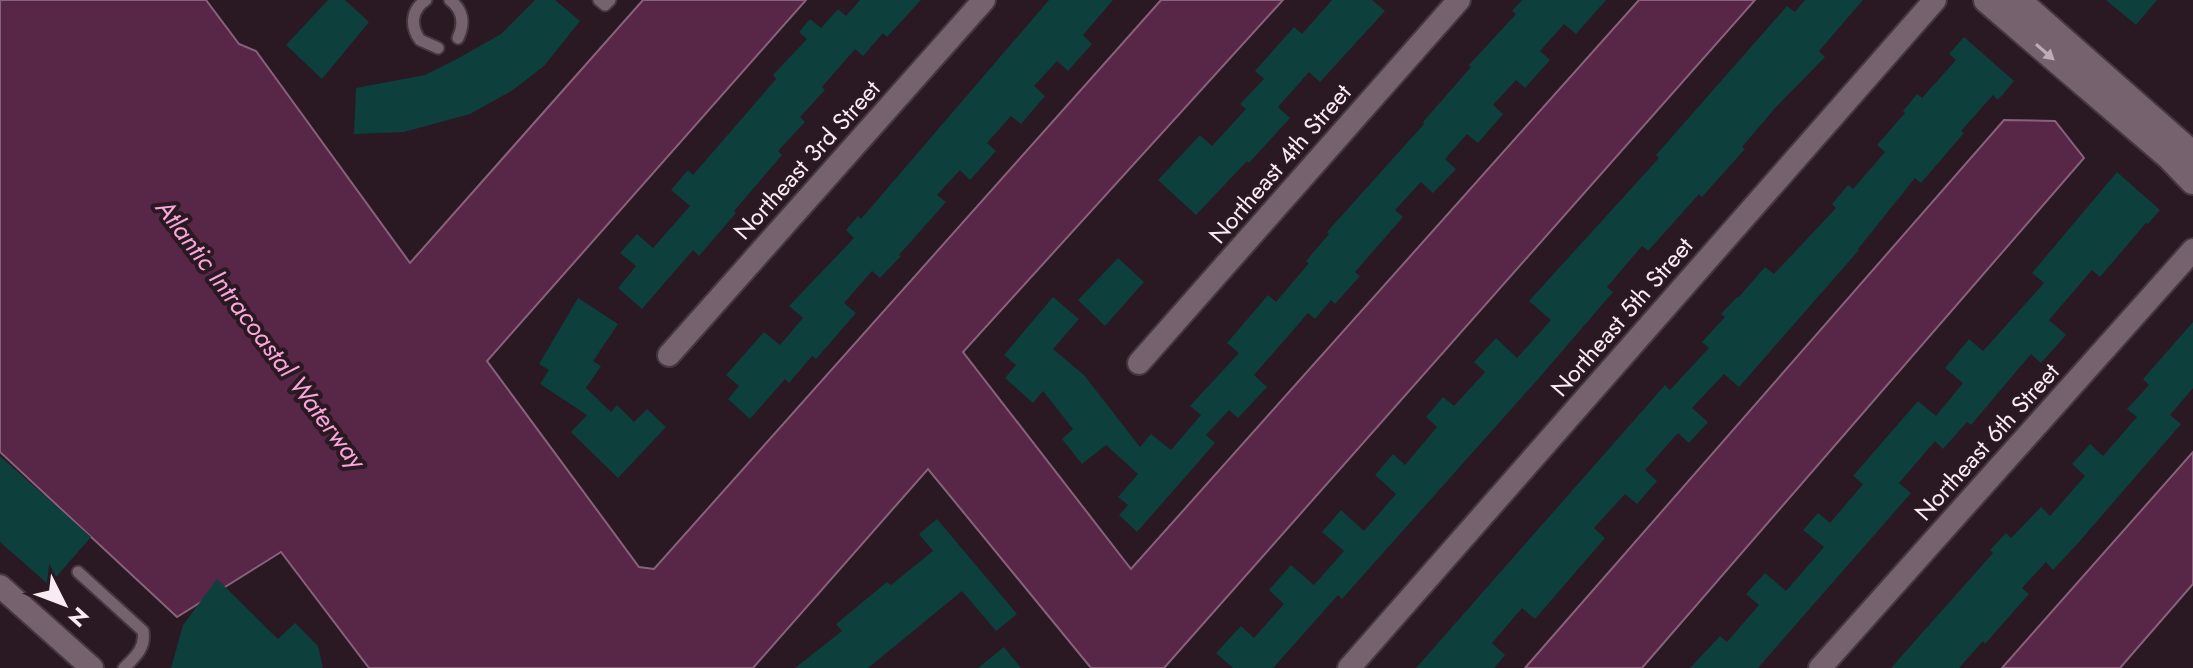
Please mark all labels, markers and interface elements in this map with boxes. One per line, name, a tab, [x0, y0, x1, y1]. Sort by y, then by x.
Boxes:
one-way arrow	[2036, 42, 2055, 60]
street label: Northeast 3rd Street	[725, 72, 888, 247]
street label: Northeast 4th Street	[1200, 76, 1359, 251]
water label: Atlantic Intracoastal Waterway	[146, 190, 376, 478]
street label: Northeast 5th Street	[1542, 229, 1701, 404]
street label: Northeast 6th Street	[1906, 355, 2067, 528]
north arrow	[24, 564, 104, 644]
text: N	[61, 600, 97, 635]

